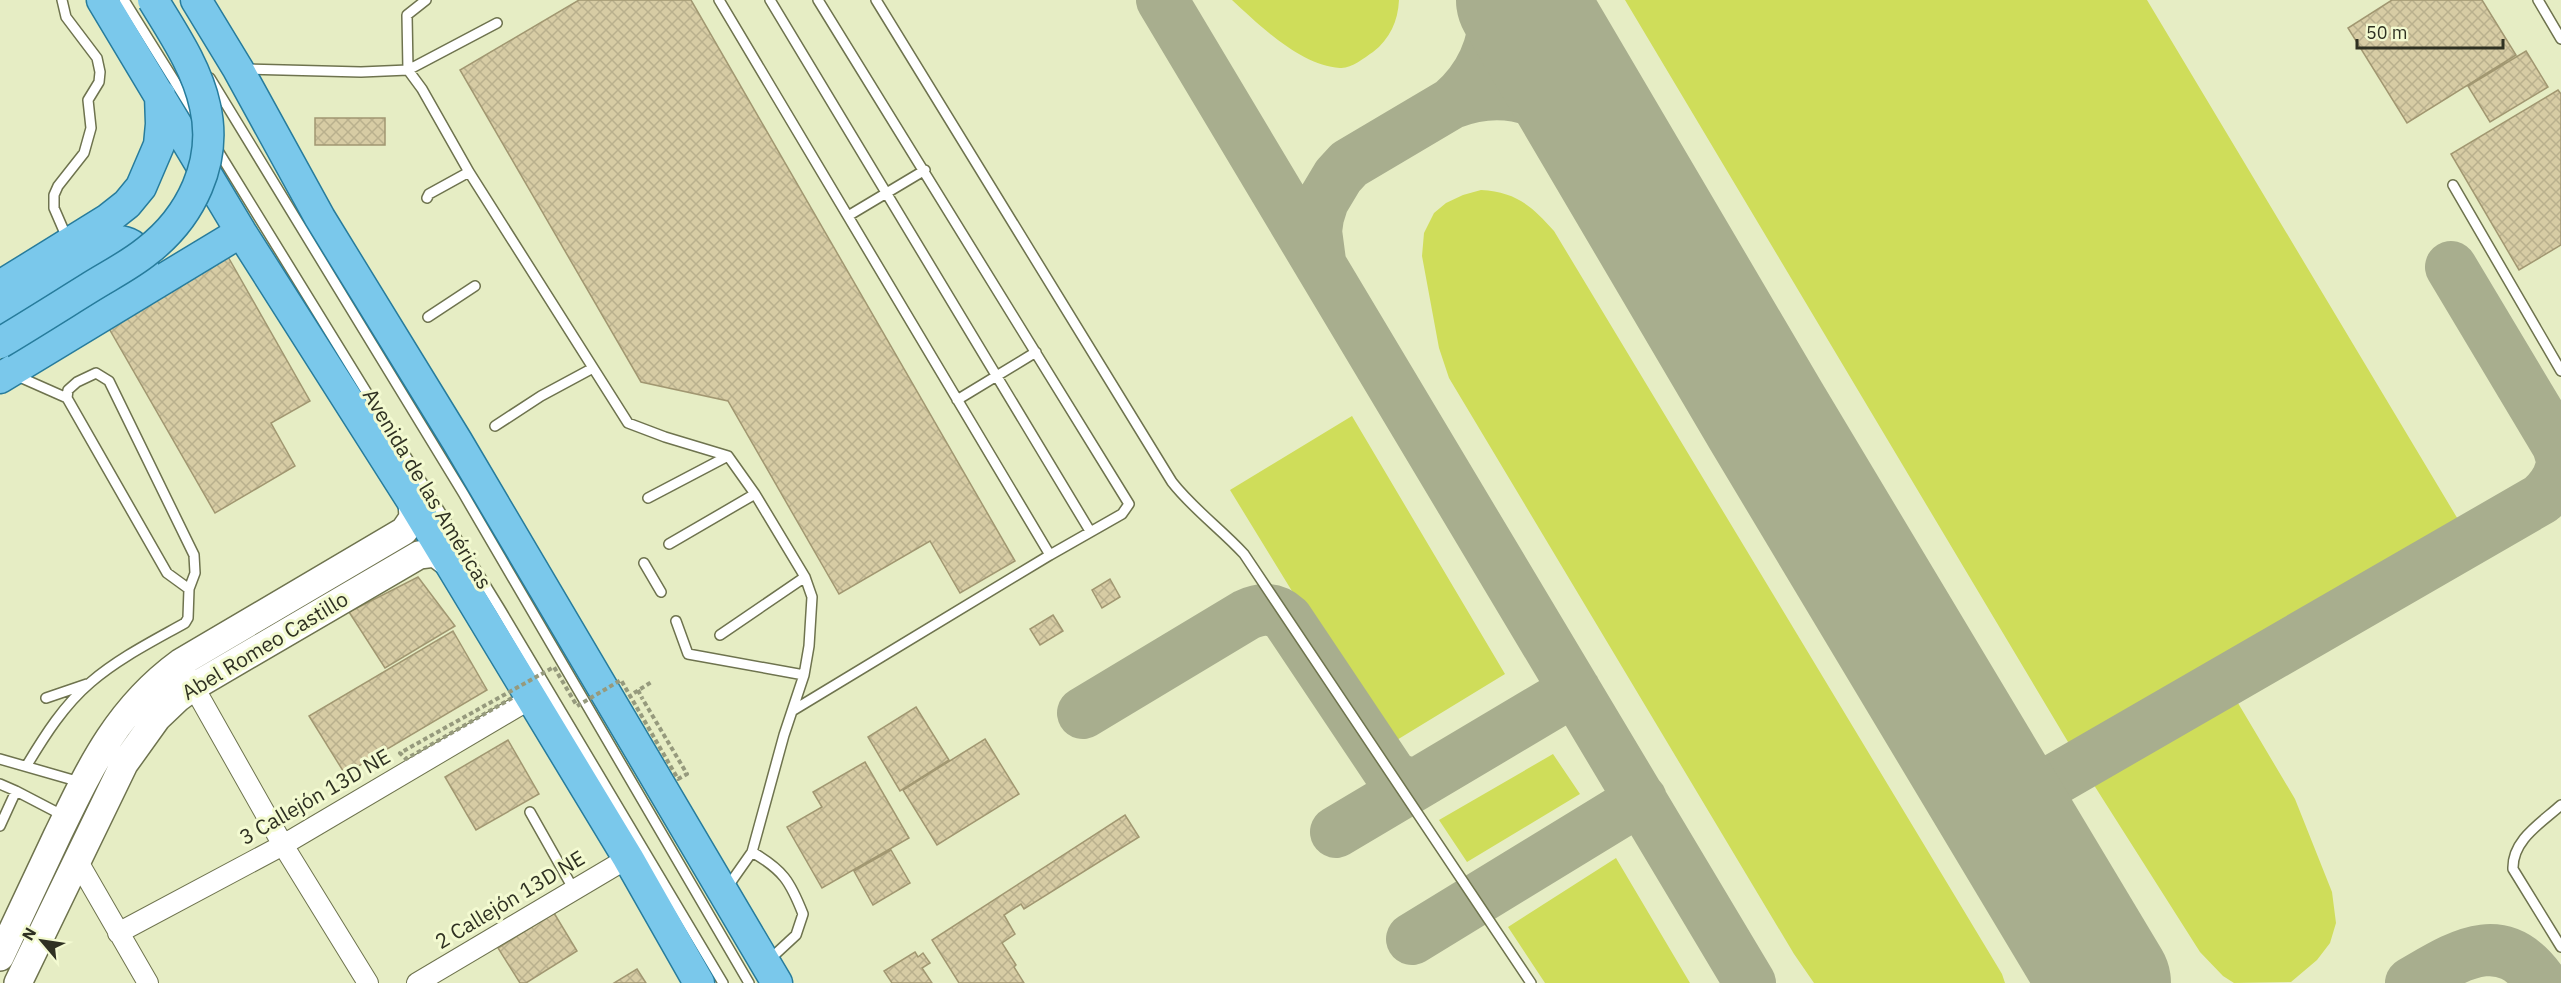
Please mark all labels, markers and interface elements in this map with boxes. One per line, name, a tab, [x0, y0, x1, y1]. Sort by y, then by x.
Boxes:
scale bar	[2357, 12, 2502, 50]
text: 50 m	[2366, 21, 2408, 44]
street label: Avenida de las Américas	[357, 383, 499, 594]
street label: Abel Romeo Castillo	[176, 584, 353, 706]
street label: 3 Callejón 13D NE	[234, 742, 395, 851]
street label: 2 Callejón 13D NE	[429, 843, 590, 955]
north arrow	[12, 911, 72, 971]
text: N	[17, 924, 40, 944]

